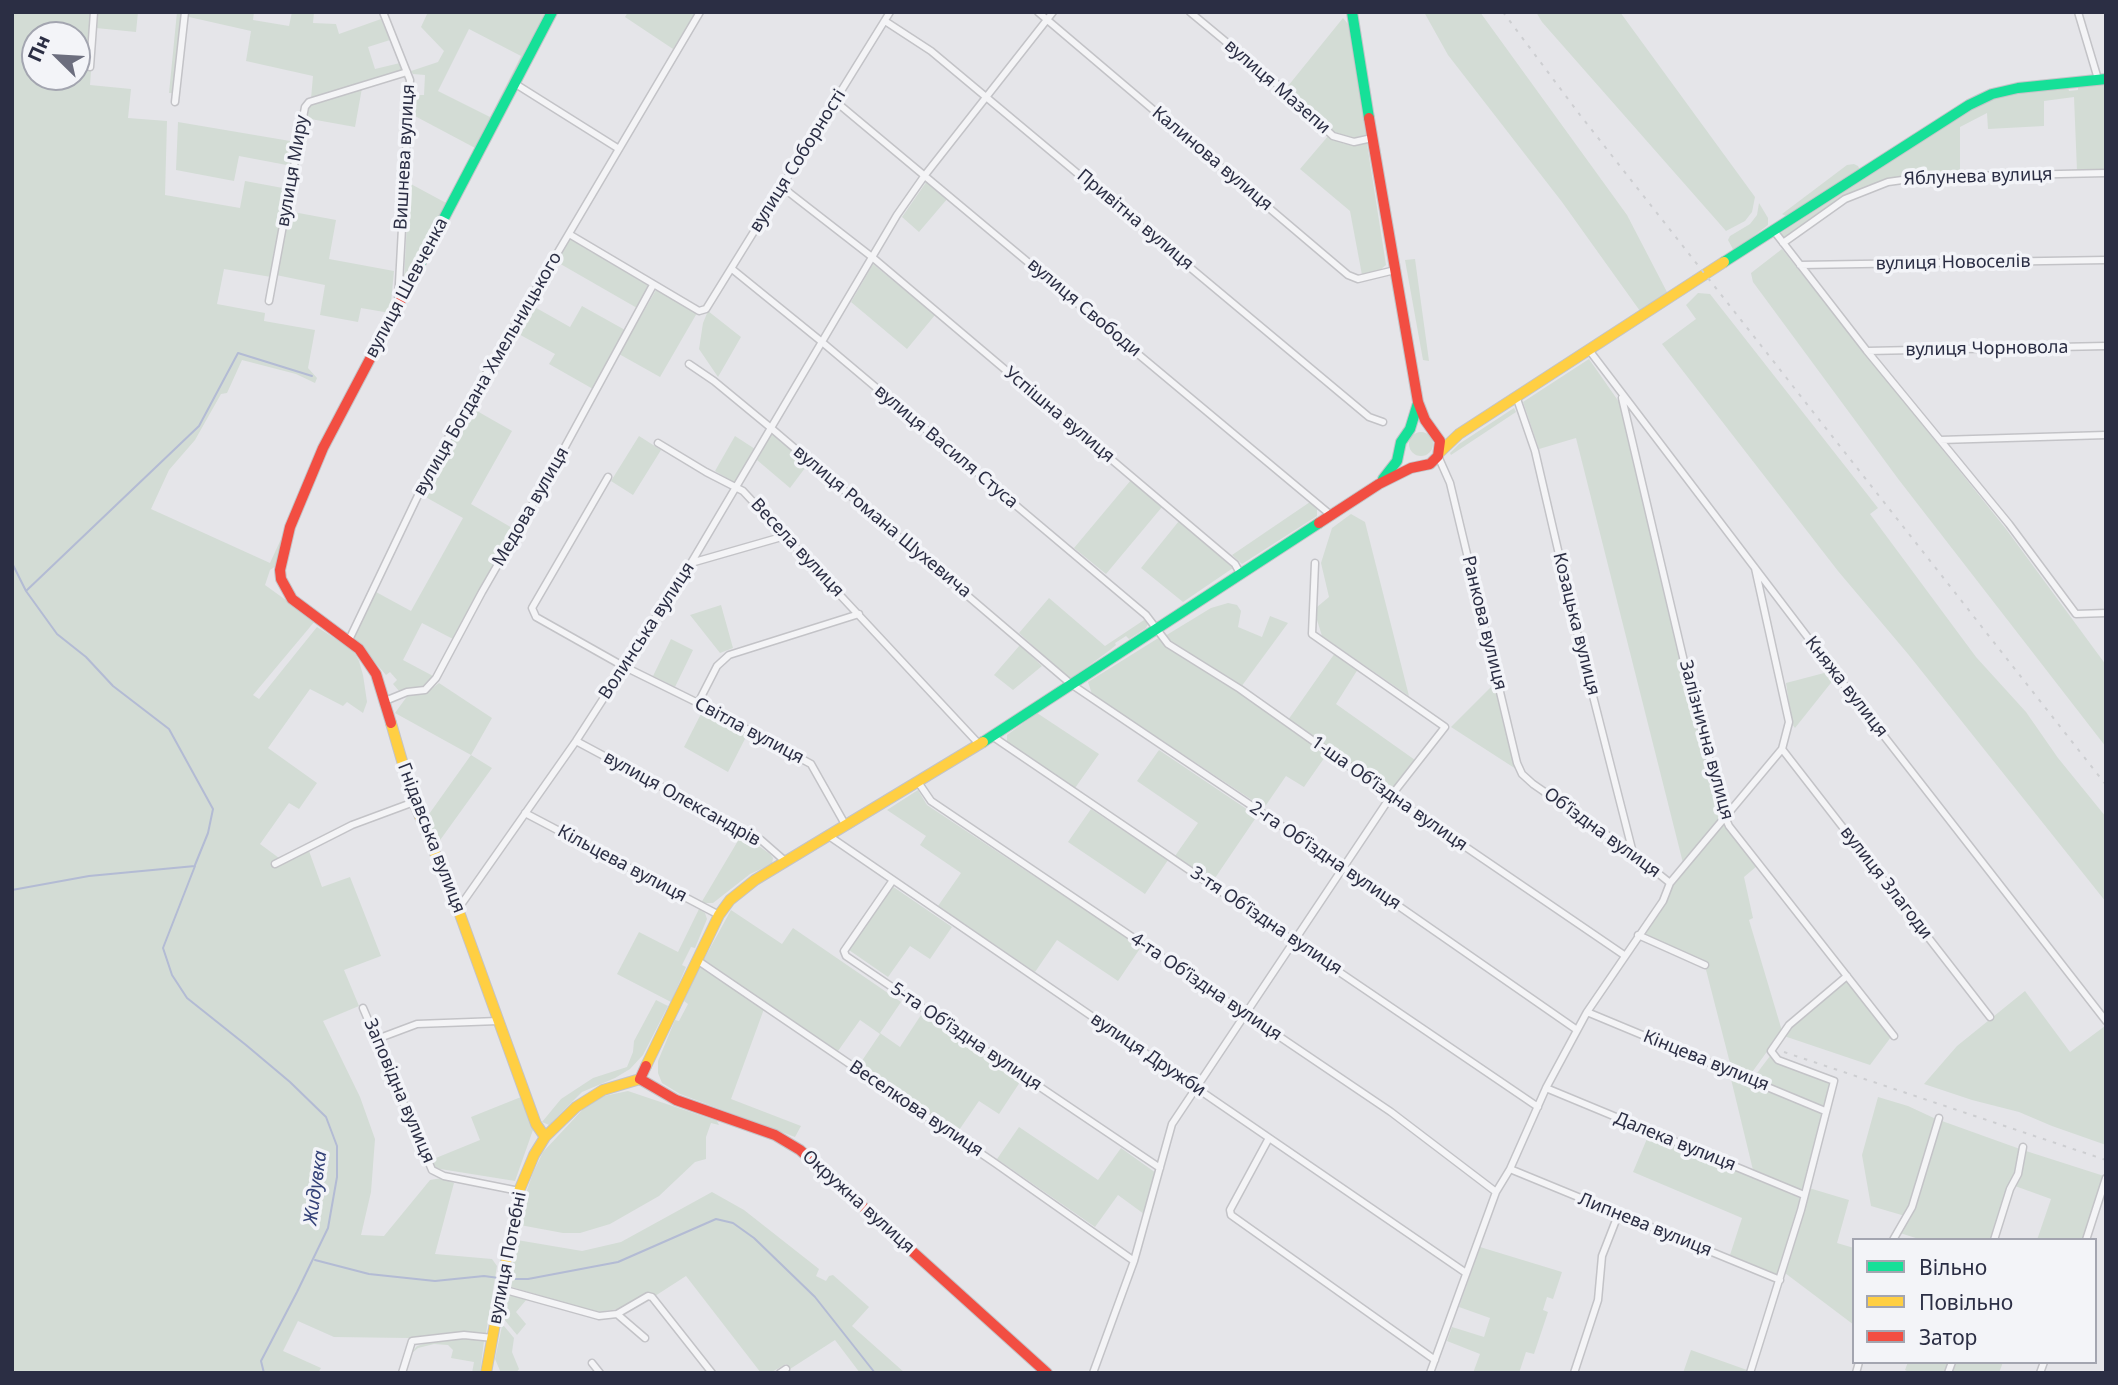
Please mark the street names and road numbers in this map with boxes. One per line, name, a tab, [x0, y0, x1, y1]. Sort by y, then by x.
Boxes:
street label: вулиця Мазепи	[1220, 35, 1334, 139]
street label: Вишнева вулиця	[390, 83, 420, 231]
street label: вулиця Соборності	[745, 86, 851, 236]
street label: Калинова вулиця	[1147, 102, 1277, 216]
street label: вулиця Миру	[273, 113, 313, 229]
street label: Яблунева вулиця	[1903, 164, 2053, 190]
street label: Привітна вулиця	[1072, 165, 1198, 275]
street label: вулиця Шевченка	[361, 214, 453, 362]
street label: вулиця Богдана Хмельницького	[409, 248, 567, 500]
street label: вулиця Новоселів	[1875, 251, 2031, 275]
street label: вулиця Свободи	[1023, 254, 1145, 362]
street label: вулиця Чорновола	[1905, 337, 2069, 361]
street label: Успішна вулиця	[999, 362, 1119, 468]
street label: вулиця Василя Стуса	[870, 381, 1022, 513]
street label: вулиця Романа Шухевича	[789, 441, 975, 603]
street label: Медова вулиця	[488, 444, 574, 570]
street label: Весела вулиця	[746, 494, 848, 602]
street label: Козацька вулиця	[1548, 550, 1604, 698]
street label: Ранкова вулиця	[1457, 554, 1511, 692]
street label: Волинська вулиця	[595, 558, 699, 704]
street label: Княжа вулиця	[1800, 632, 1892, 742]
street label: Залізнична вулиця	[1674, 658, 1738, 822]
street label: Світла вулиця	[691, 693, 807, 769]
street label: 1-ша Обʼїздна вулиця	[1307, 732, 1471, 856]
street label: вулиця Олександрів	[600, 747, 764, 851]
street label: Гнідавська вулиця	[392, 760, 470, 916]
street label: Обʼїздна вулиця	[1539, 783, 1665, 883]
street label: 2-га Обʼїздна вулиця	[1245, 797, 1405, 915]
street label: Кільцева вулиця	[554, 821, 690, 907]
street label: вулиця Злагоди	[1835, 822, 1937, 944]
street label: 3-тя Обʼїздна вулиця	[1186, 862, 1346, 980]
street label: 4-та Обʼїздна вулиця	[1126, 928, 1286, 1046]
street label: 5-та Обʼїздна вулиця	[886, 978, 1046, 1096]
street label: вулиця Дружби	[1086, 1008, 1210, 1102]
street label: Заповідна вулиця	[359, 1016, 439, 1166]
street label: Кінцева вулиця	[1640, 1026, 1772, 1096]
street label: Веселкова вулиця	[845, 1056, 987, 1162]
street label: Далека вулиця	[1611, 1108, 1739, 1176]
street label: Окружна вулиця	[797, 1146, 919, 1258]
street label: Липнева вулиця	[1575, 1188, 1715, 1262]
street label: вулиця Потебні	[485, 1190, 531, 1326]

